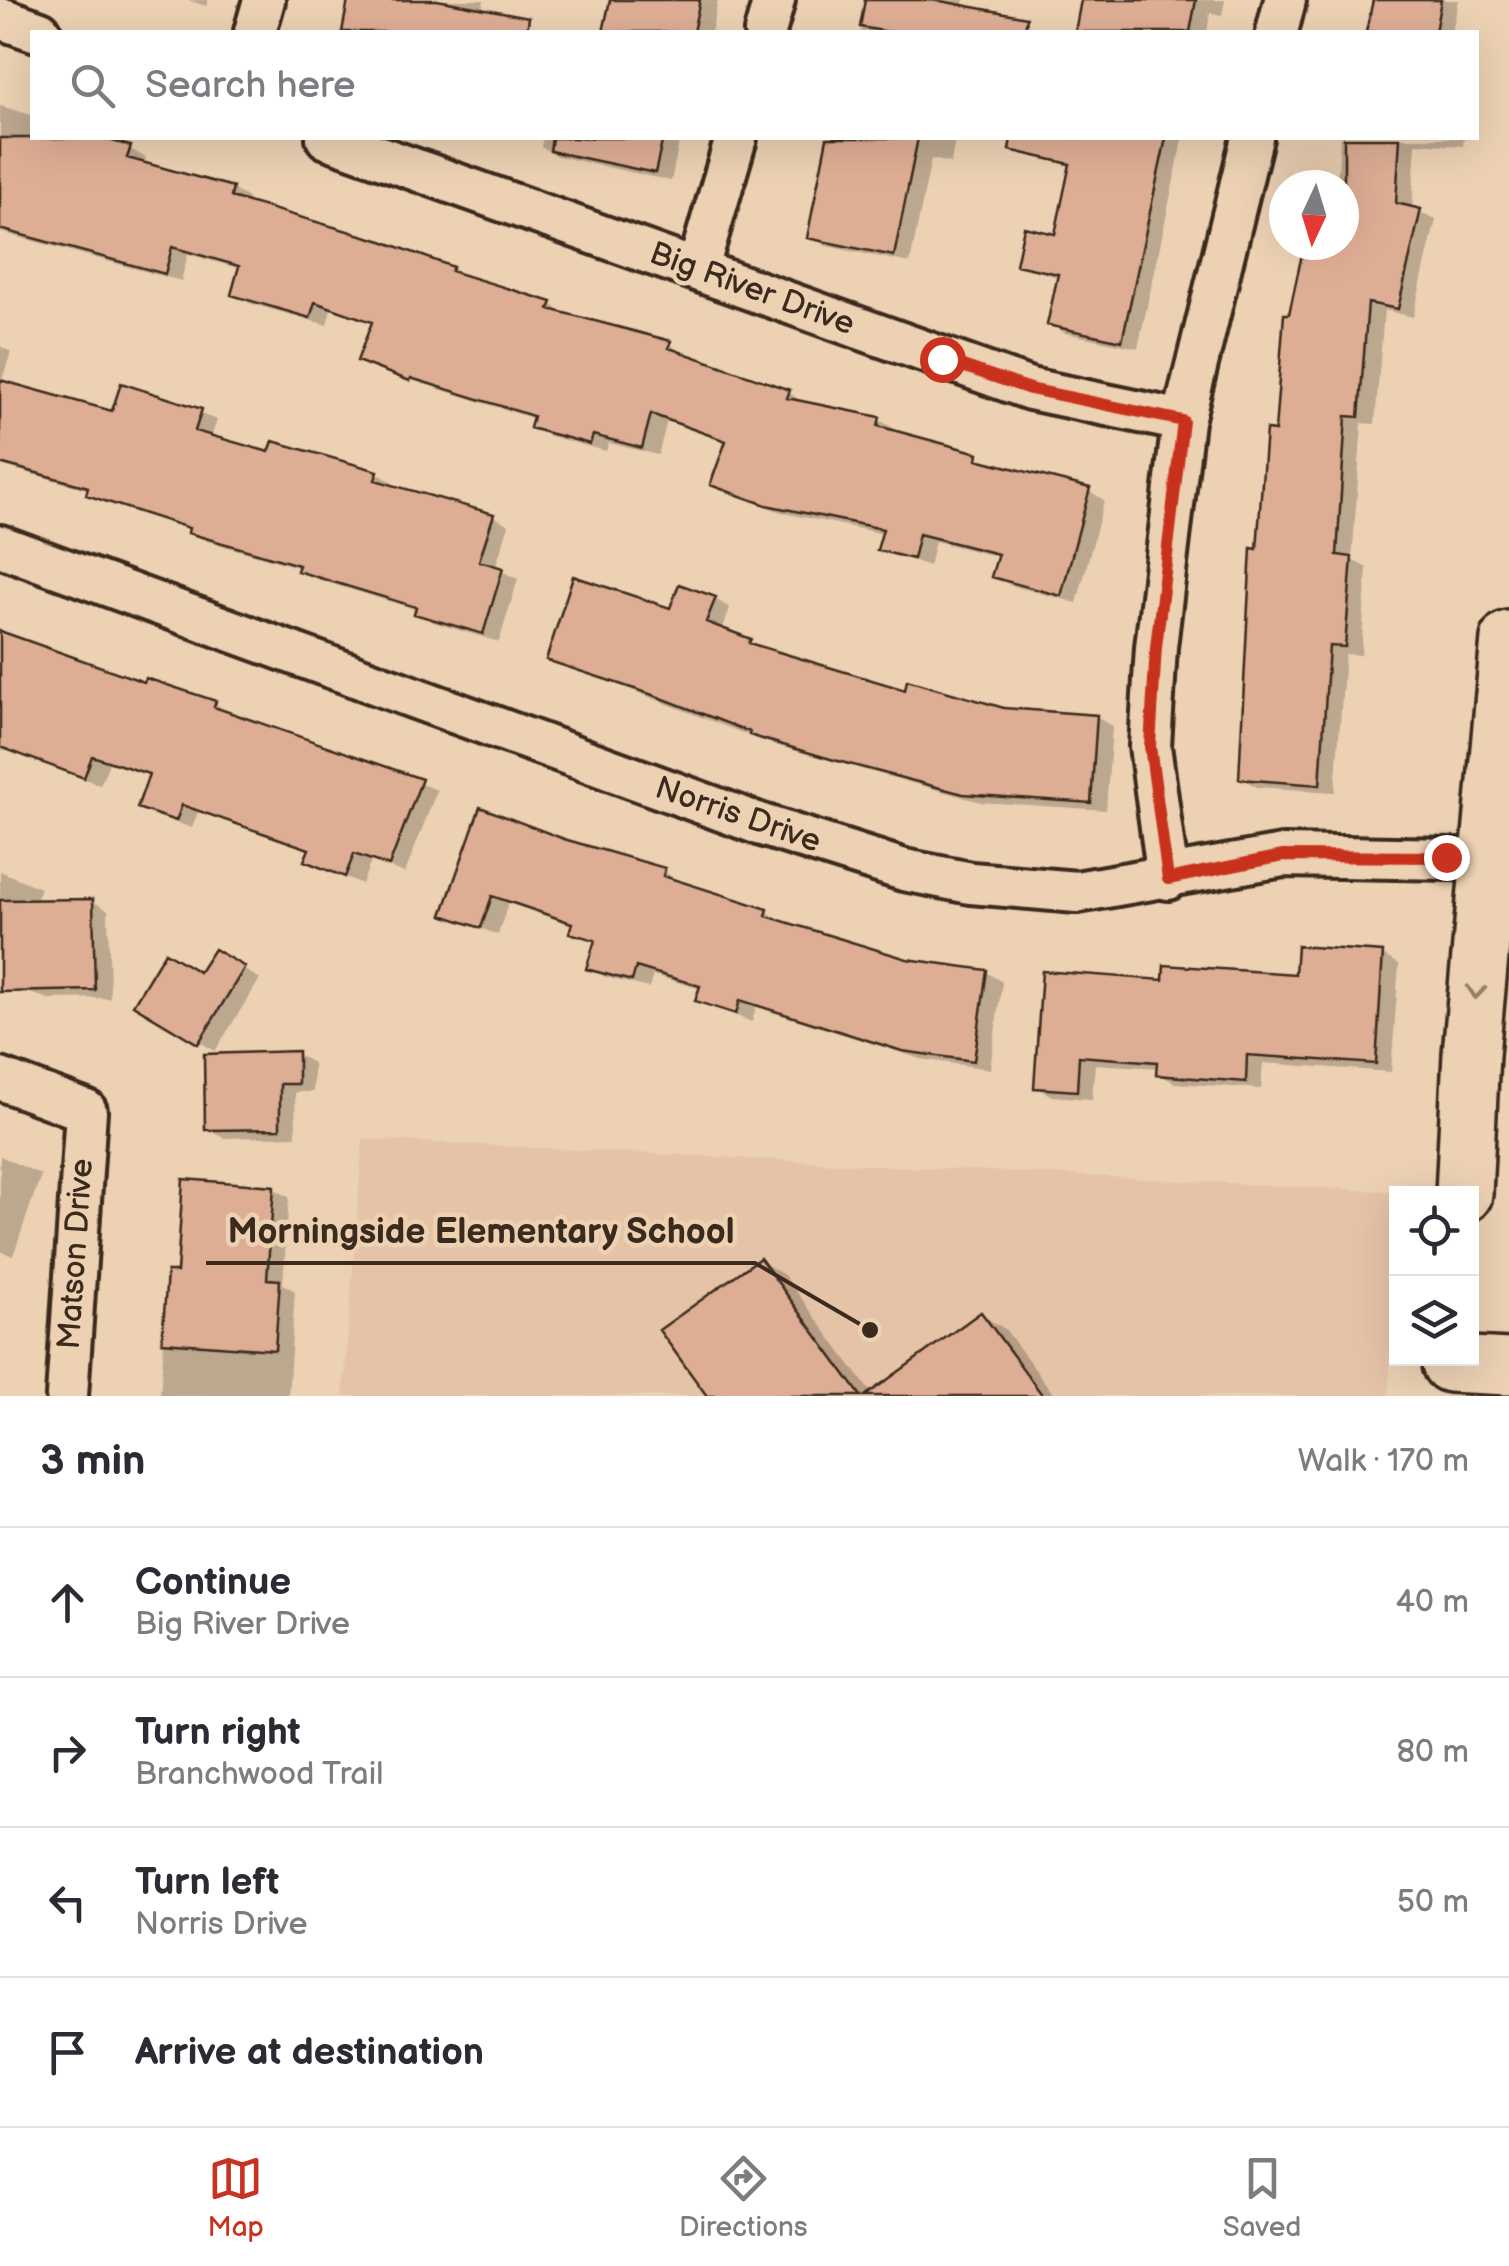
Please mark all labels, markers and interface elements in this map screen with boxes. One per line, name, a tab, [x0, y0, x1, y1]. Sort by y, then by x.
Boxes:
search box	[30, 30, 1479, 140]
icon: search	[65, 58, 120, 113]
text: Search here	[145, 63, 356, 108]
north arrow	[1269, 170, 1359, 260]
street label: Big River Drive	[644, 234, 860, 344]
route start	[920, 337, 966, 383]
street label: Norris Drive	[650, 768, 826, 862]
route end	[1424, 835, 1470, 881]
one-way arrow	[1466, 984, 1488, 1000]
street label: Matson Drive	[50, 1157, 102, 1351]
map controls	[1389, 1186, 1479, 1366]
button: locate	[1389, 1186, 1479, 1276]
callout: Morningside Elementary School	[206, 1198, 755, 1263]
text: Morningside Elementary School	[227, 1211, 735, 1254]
button: layers	[1389, 1276, 1479, 1366]
text: 3 min	[40, 1436, 145, 1487]
text: Walk · 170 m	[1298, 1442, 1469, 1481]
text: Continue	[135, 1560, 291, 1605]
icon: ahead	[40, 1575, 95, 1630]
text: 40 m	[1396, 1583, 1469, 1622]
text: Big River Drive	[135, 1605, 350, 1644]
text: Turn right	[135, 1710, 300, 1755]
icon: right	[40, 1725, 95, 1780]
text: 80 m	[1396, 1733, 1469, 1772]
text: Branchwood Trail	[135, 1755, 383, 1794]
text: Turn left	[135, 1860, 279, 1905]
icon: left	[40, 1875, 95, 1930]
text: 50 m	[1397, 1883, 1469, 1922]
text: Norris Drive	[135, 1905, 308, 1944]
icon: arrive	[40, 2025, 95, 2080]
text: Arrive at destination	[135, 2030, 484, 2075]
tab: Map	[208, 2151, 264, 2244]
tab: Directions	[679, 2151, 808, 2244]
tab: Saved	[1223, 2151, 1301, 2244]

